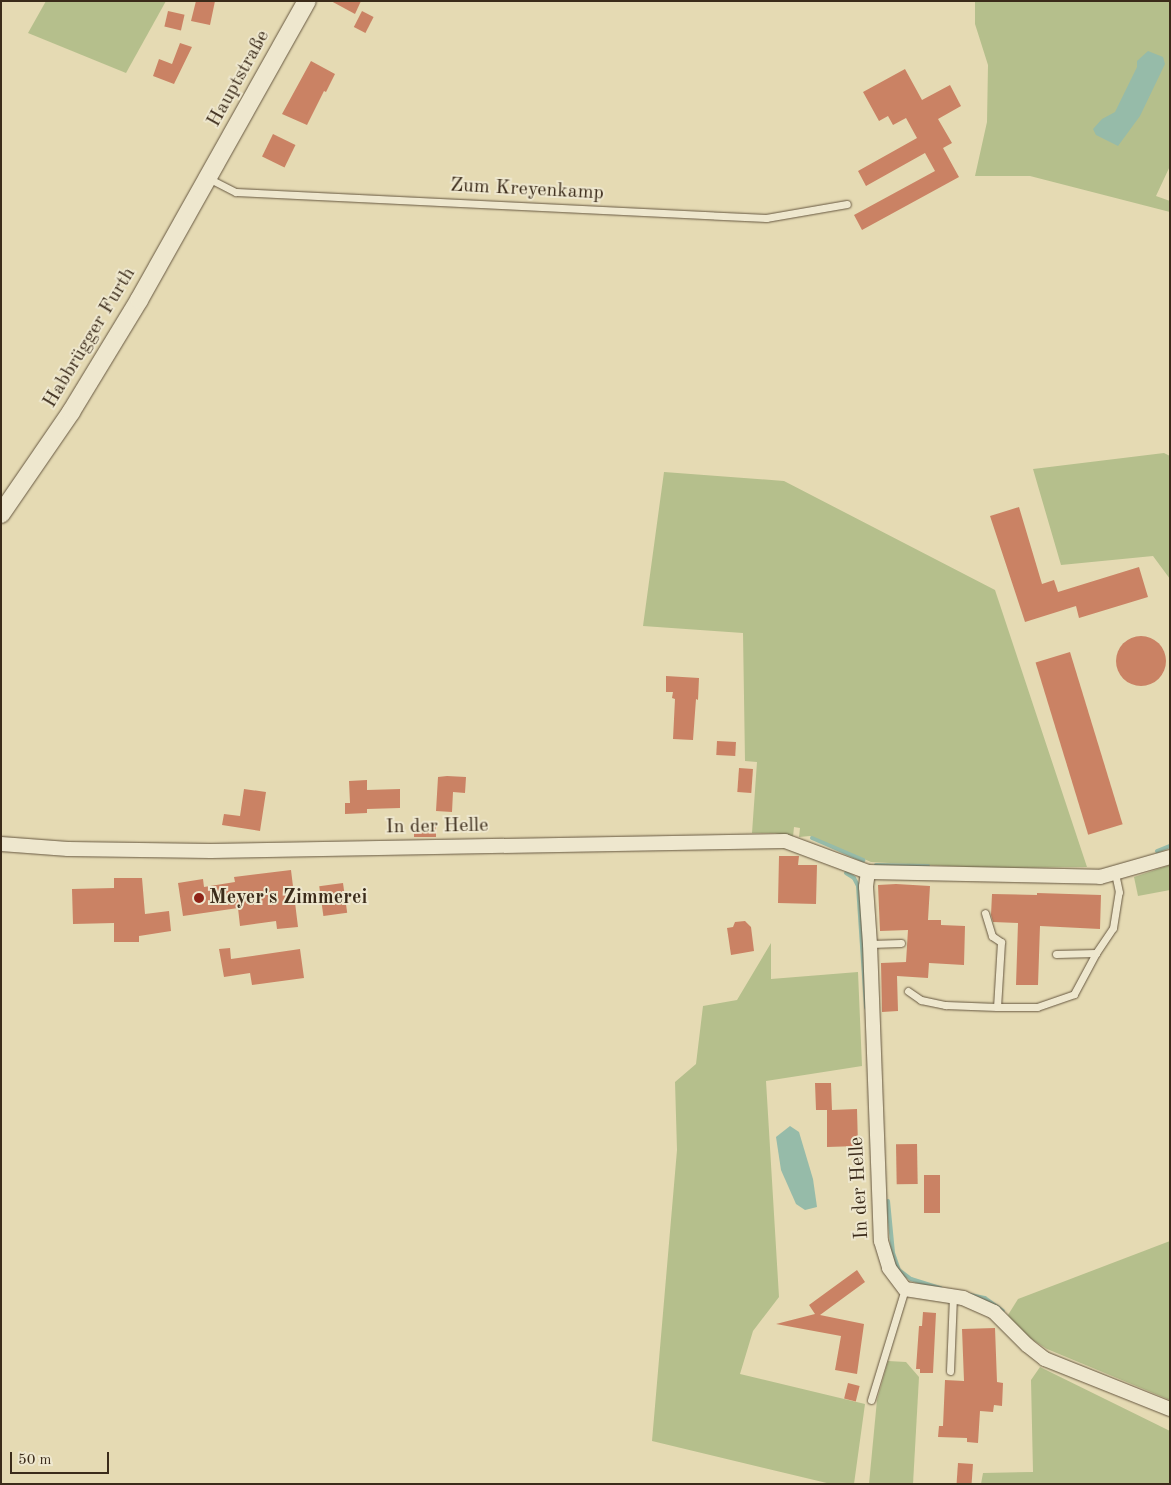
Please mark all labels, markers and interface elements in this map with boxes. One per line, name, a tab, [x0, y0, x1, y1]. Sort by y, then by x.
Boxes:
street label: Hauptstraße	[203, 26, 275, 132]
street label: Zum Kreyenkamp	[450, 174, 604, 206]
street label: Habbrügger Furth	[39, 263, 141, 413]
street label: In der Helle	[385, 814, 489, 840]
place label: Meyer's Zimmerei	[209, 886, 367, 910]
marker: Meyer's Zimmerei	[193, 892, 205, 904]
street label: In der Helle	[845, 1136, 875, 1240]
scale bar	[12, 1442, 111, 1474]
text: 50 m	[18, 1453, 52, 1468]

